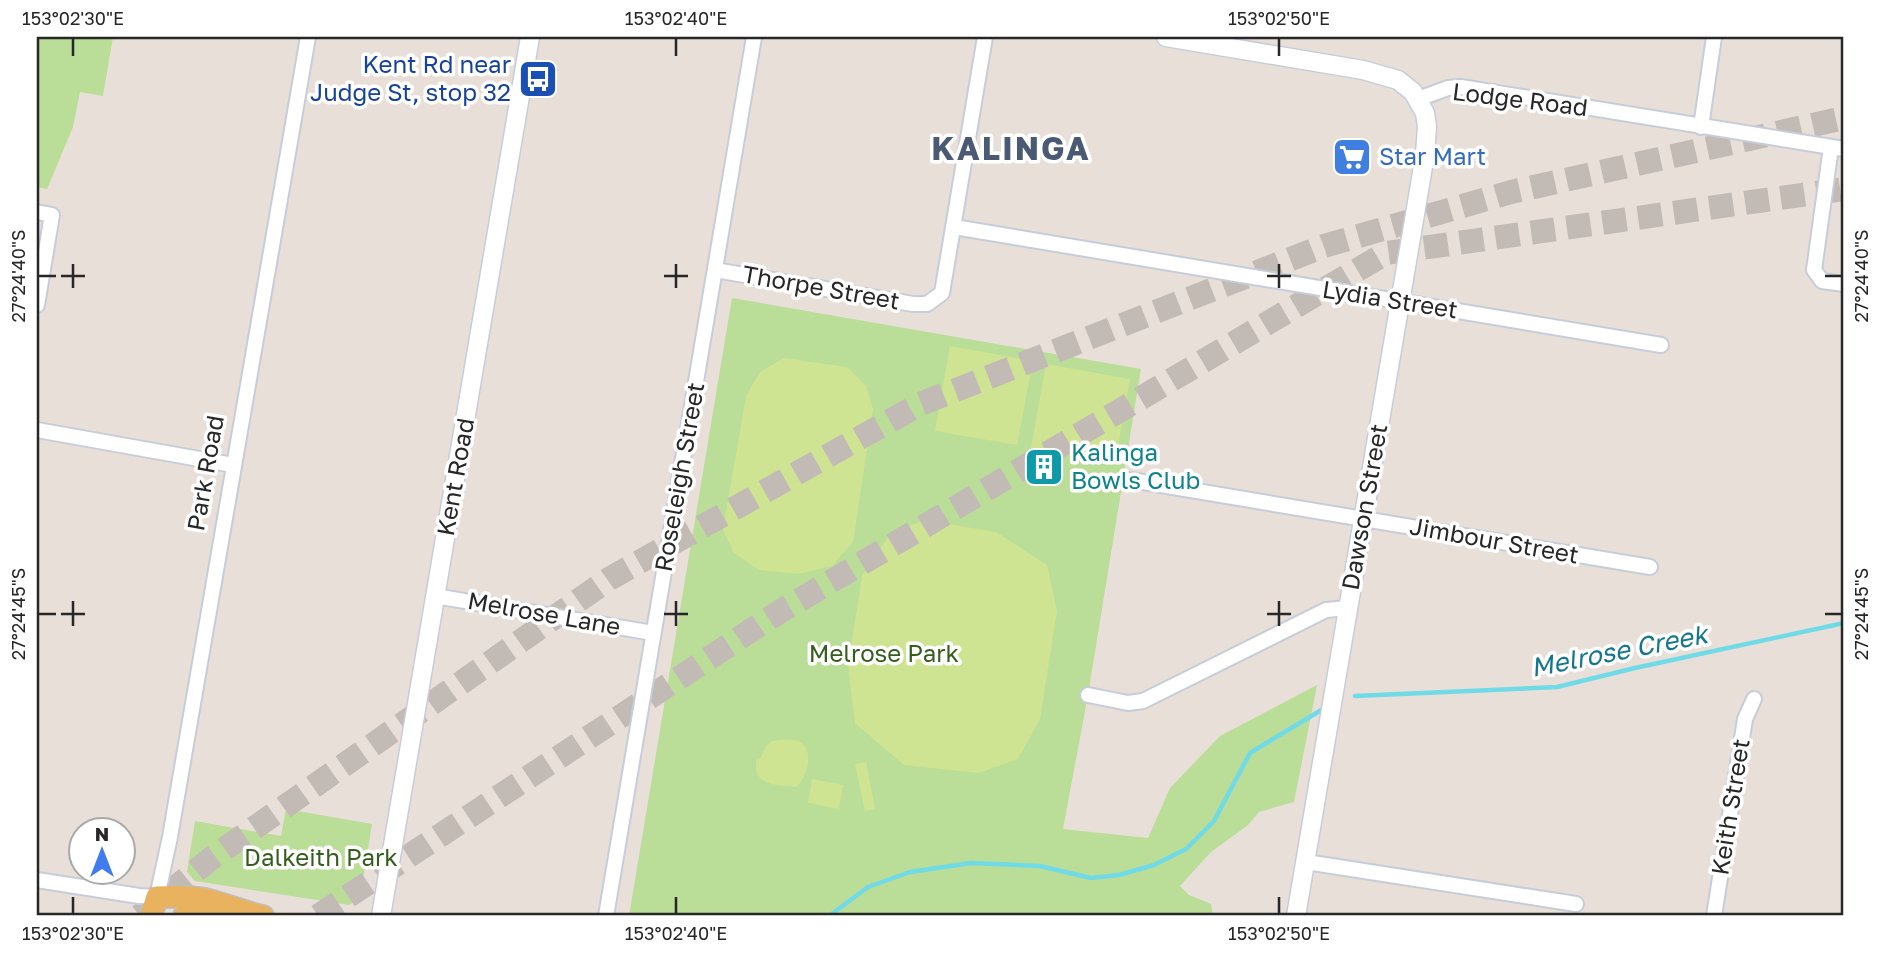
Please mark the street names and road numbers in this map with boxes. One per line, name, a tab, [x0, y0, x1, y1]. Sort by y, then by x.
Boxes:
street label: Lodge Road	[1451, 76, 1589, 121]
street label: Thorpe Street	[740, 258, 902, 315]
street label: Lydia Street	[1321, 274, 1460, 324]
street label: Roseleigh Street	[648, 380, 709, 574]
street label: Park Road	[180, 413, 229, 533]
street label: Kent Road	[430, 416, 479, 538]
street label: Dawson Street	[1335, 421, 1392, 592]
street label: Jimbour Street	[1408, 510, 1581, 569]
street label: Melrose Lane	[466, 585, 623, 640]
street label: Keith Street	[1704, 736, 1755, 877]

